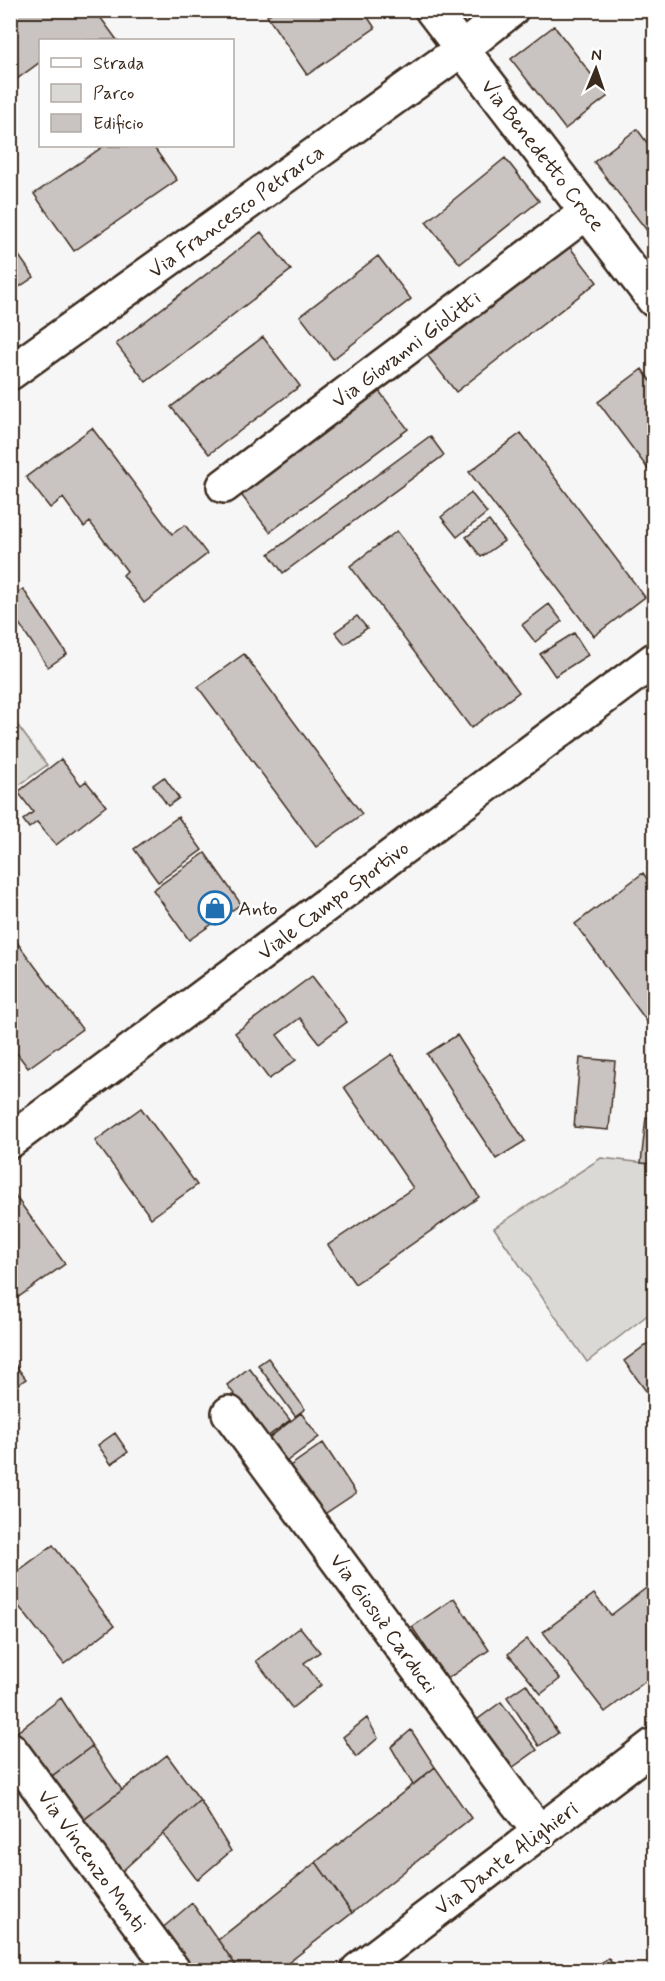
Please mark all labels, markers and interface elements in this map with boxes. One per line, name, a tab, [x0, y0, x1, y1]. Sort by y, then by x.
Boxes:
legend	[39, 39, 234, 147]
north arrow	[566, 39, 626, 99]
text: N	[591, 45, 602, 66]
text: Strada	[93, 52, 144, 76]
street label: Via Benedetto Croce	[474, 74, 611, 238]
text: Parco	[93, 82, 134, 106]
text: Edificio	[93, 112, 144, 136]
street label: Via Francesco Petrarca	[143, 138, 330, 285]
street label: Via Giovanni Giolitti	[326, 284, 487, 415]
street label: Viale Campo Sportivo	[252, 835, 415, 967]
shop icon: Anto	[197, 890, 233, 926]
place label: Anto	[238, 895, 278, 923]
street label: Via Giosuè Carducci	[323, 1548, 444, 1699]
street label: Via Vincenzo Monti	[30, 1784, 152, 1937]
street label: Via Dante Alighieri	[429, 1795, 584, 1922]

